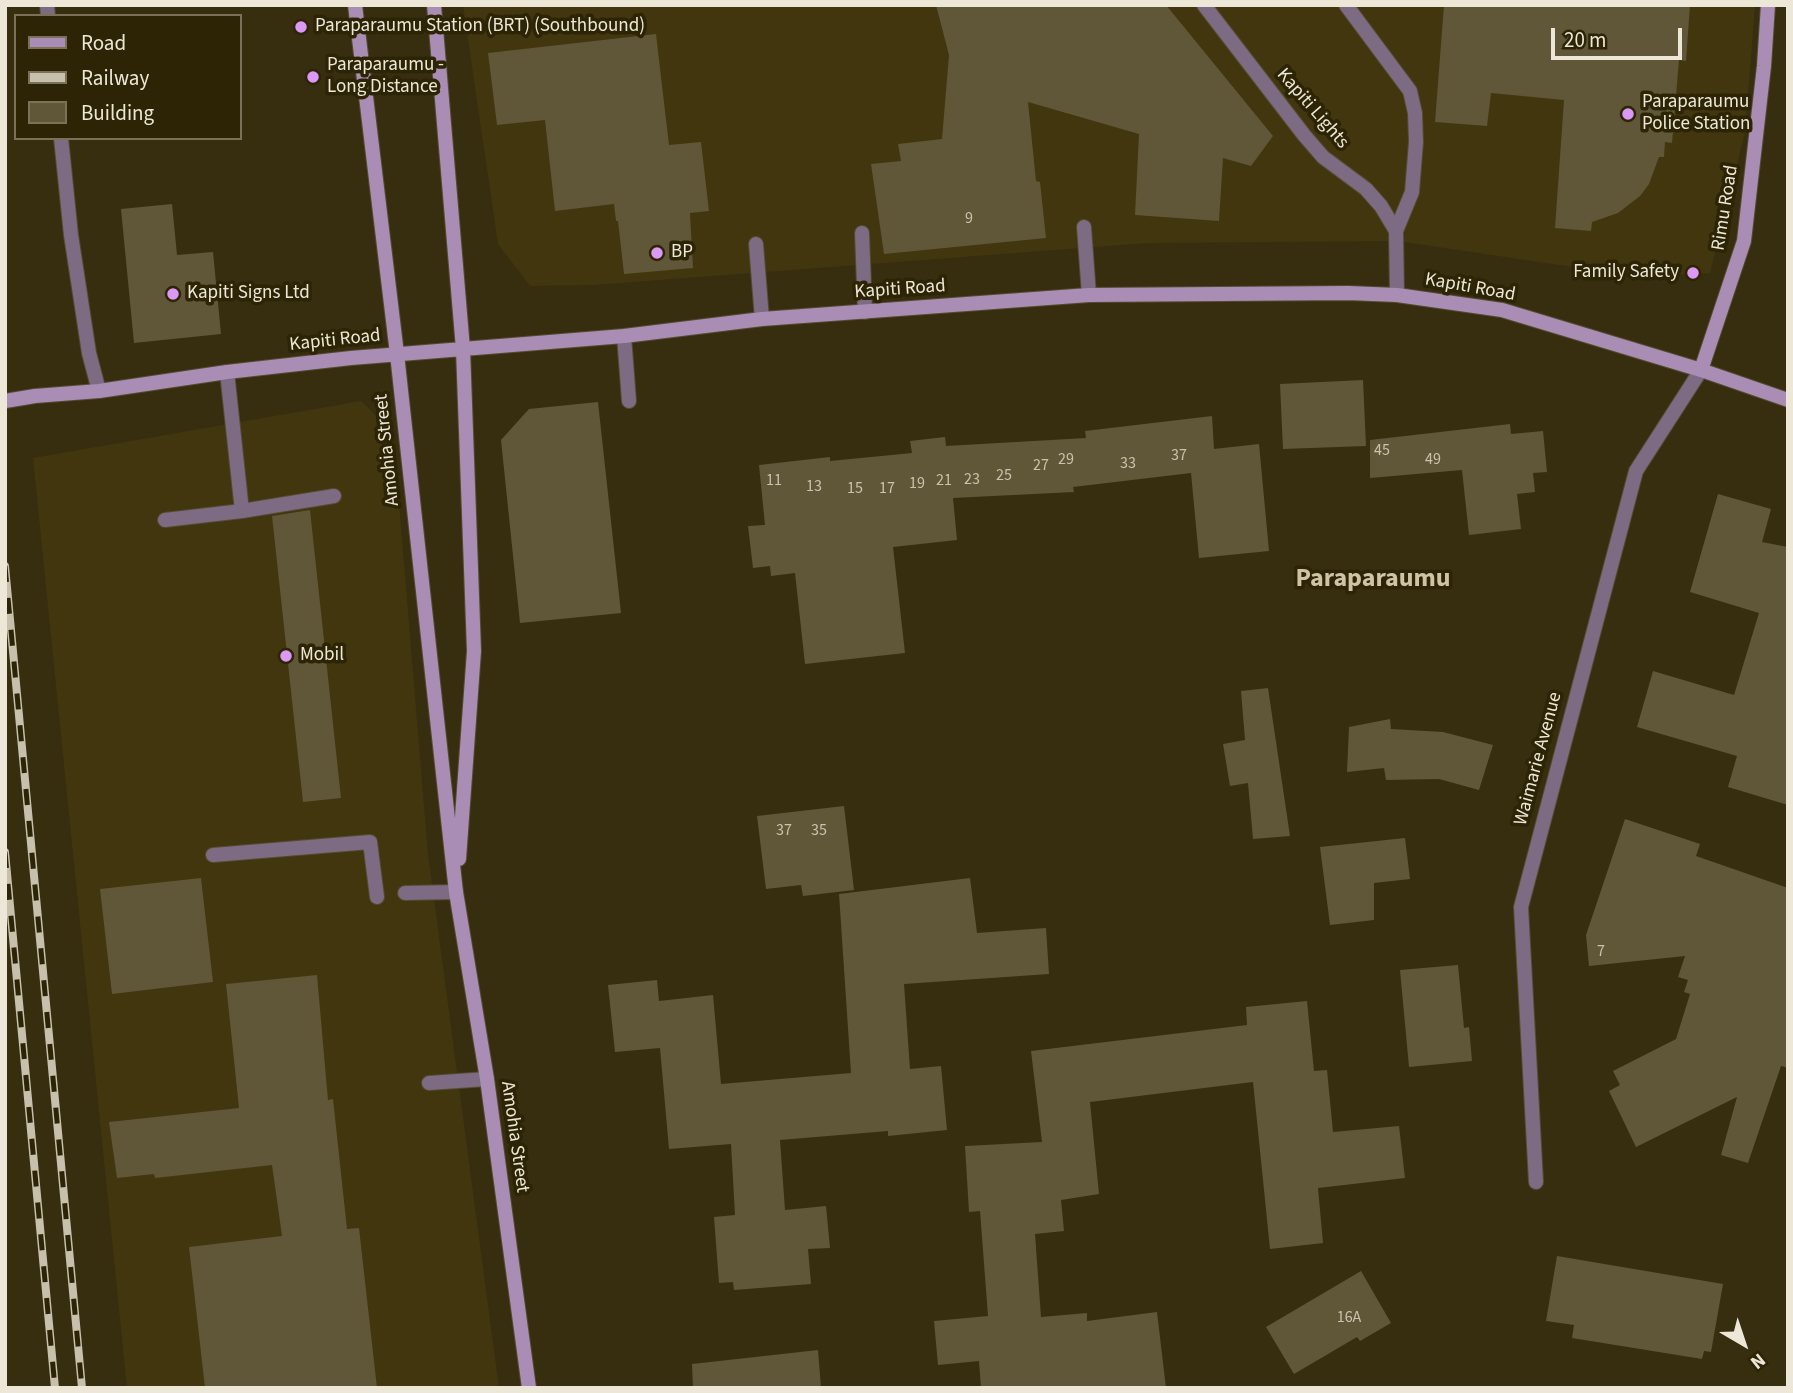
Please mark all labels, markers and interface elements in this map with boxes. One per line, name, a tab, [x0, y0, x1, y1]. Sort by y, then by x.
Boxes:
legend	[14, 14, 242, 140]
scale bar	[1555, 14, 1686, 58]
place label: Paraparaumu Station (BRT) (Southbound)	[315, 16, 645, 38]
marker: Paraparaumu Station (BRT) (Southbound)	[293, 19, 309, 35]
text: 20 m	[1564, 25, 1606, 55]
text: Road	[81, 28, 126, 58]
place label: Paraparaumu - Long Distance	[327, 55, 444, 99]
text: Railway	[81, 63, 149, 93]
street label: Kapiti Lights	[1271, 64, 1353, 154]
marker: Paraparaumu - Long Distance	[305, 69, 321, 85]
place label: Paraparaumu Police Station	[1642, 92, 1750, 136]
text: Building	[81, 98, 154, 128]
marker: Paraparaumu Police Station	[1620, 106, 1636, 122]
street label: Rimu Road	[1708, 164, 1744, 252]
house number: 9	[965, 209, 973, 229]
place label: BP	[671, 242, 693, 264]
marker: BP	[649, 245, 665, 261]
place label: Family Safety	[1573, 262, 1679, 284]
marker: Family Safety	[1685, 265, 1701, 281]
street label: Kapiti Road	[1423, 269, 1517, 307]
street label: Kapiti Road	[854, 275, 946, 305]
place label: Kapiti Signs Ltd	[187, 283, 310, 305]
marker: Kapiti Signs Ltd	[165, 286, 181, 302]
street label: Kapiti Road	[288, 325, 382, 357]
street label: Amohia Street	[371, 393, 405, 507]
house number: 45	[1374, 441, 1390, 461]
house number: 37	[1171, 446, 1187, 466]
house number: 29	[1058, 450, 1074, 470]
house number: 49	[1425, 450, 1441, 470]
house number: 33	[1120, 454, 1136, 474]
house number: 27	[1033, 456, 1049, 476]
house number: 25	[996, 466, 1012, 486]
house number: 23	[964, 470, 980, 490]
house number: 11	[766, 471, 782, 491]
house number: 21	[936, 471, 952, 491]
house number: 19	[909, 474, 925, 494]
house number: 13	[806, 477, 822, 497]
house number: 15	[847, 479, 863, 499]
house number: 17	[879, 479, 895, 499]
district label: Paraparaumu	[1295, 564, 1451, 596]
place label: Mobil	[300, 645, 344, 667]
marker: Mobil	[278, 648, 294, 664]
street label: Waimarie Avenue	[1510, 690, 1568, 828]
house number: 37	[776, 821, 792, 841]
house number: 35	[811, 821, 827, 841]
house number: 7	[1597, 942, 1605, 962]
street label: Amohia Street	[495, 1080, 533, 1194]
house number: 16A	[1337, 1308, 1361, 1328]
north arrow	[1709, 1309, 1779, 1379]
text: N	[1744, 1346, 1771, 1375]

